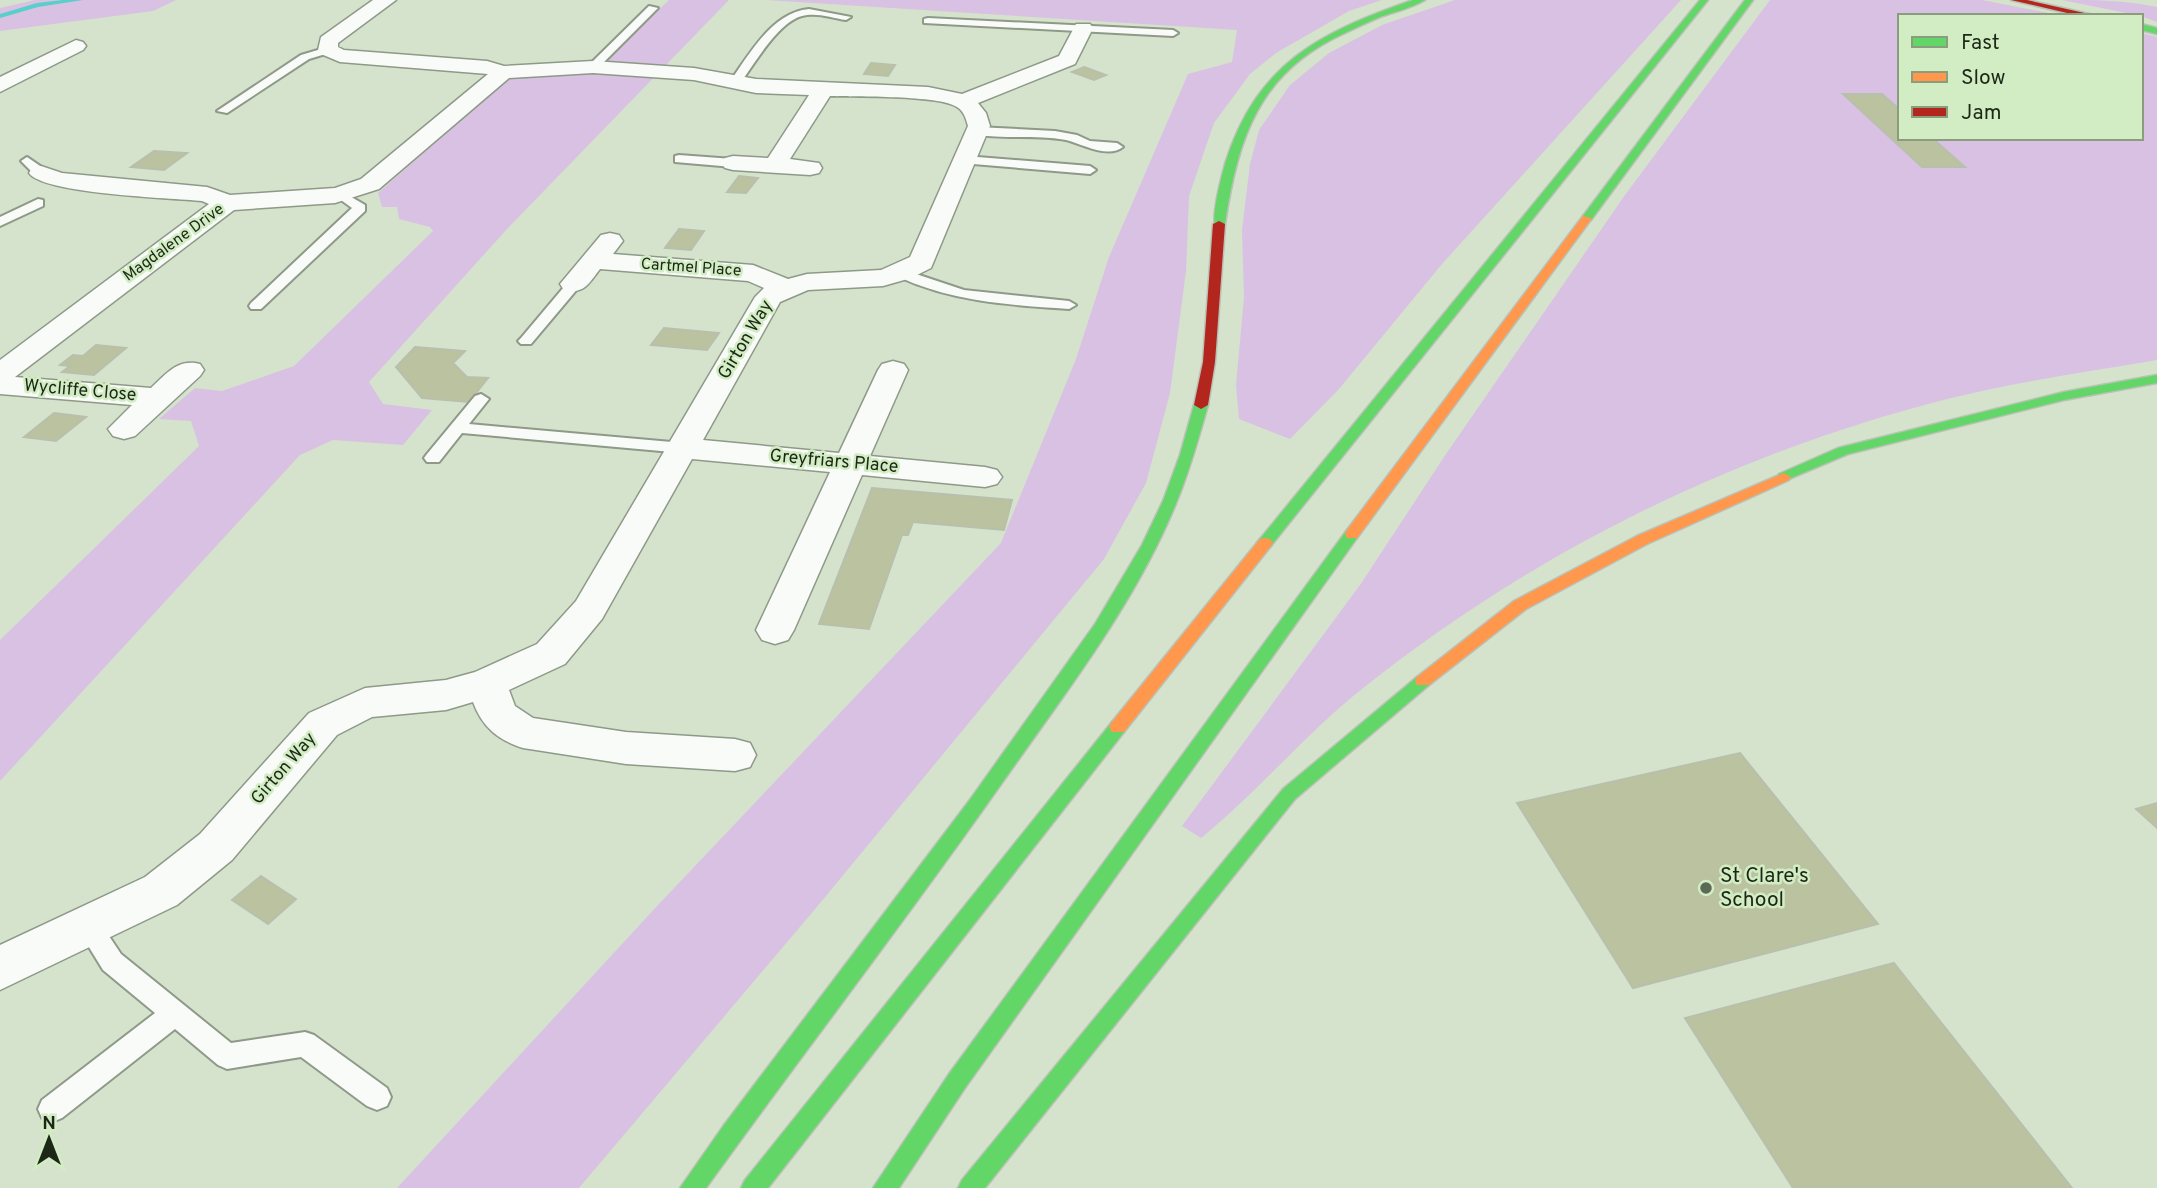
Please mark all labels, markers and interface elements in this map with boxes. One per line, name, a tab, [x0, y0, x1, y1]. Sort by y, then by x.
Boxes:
legend	[1898, 14, 2143, 140]
text: Fast	[1961, 30, 2000, 57]
text: Slow	[1961, 65, 2006, 92]
text: Jam	[1961, 100, 2002, 127]
street label: Magdalene Drive	[120, 200, 228, 286]
street label: Cartmel Place	[640, 255, 742, 281]
street label: Girton Way	[713, 296, 779, 384]
street label: Wycliffe Close	[23, 375, 137, 407]
street label: Greyfriars Place	[769, 445, 899, 479]
street label: Girton Way	[246, 728, 322, 810]
place label: St Clare's School	[1720, 863, 1809, 914]
marker: St Clare's School	[1698, 880, 1714, 896]
north arrow	[14, 1104, 84, 1174]
text: N	[42, 1112, 56, 1136]

